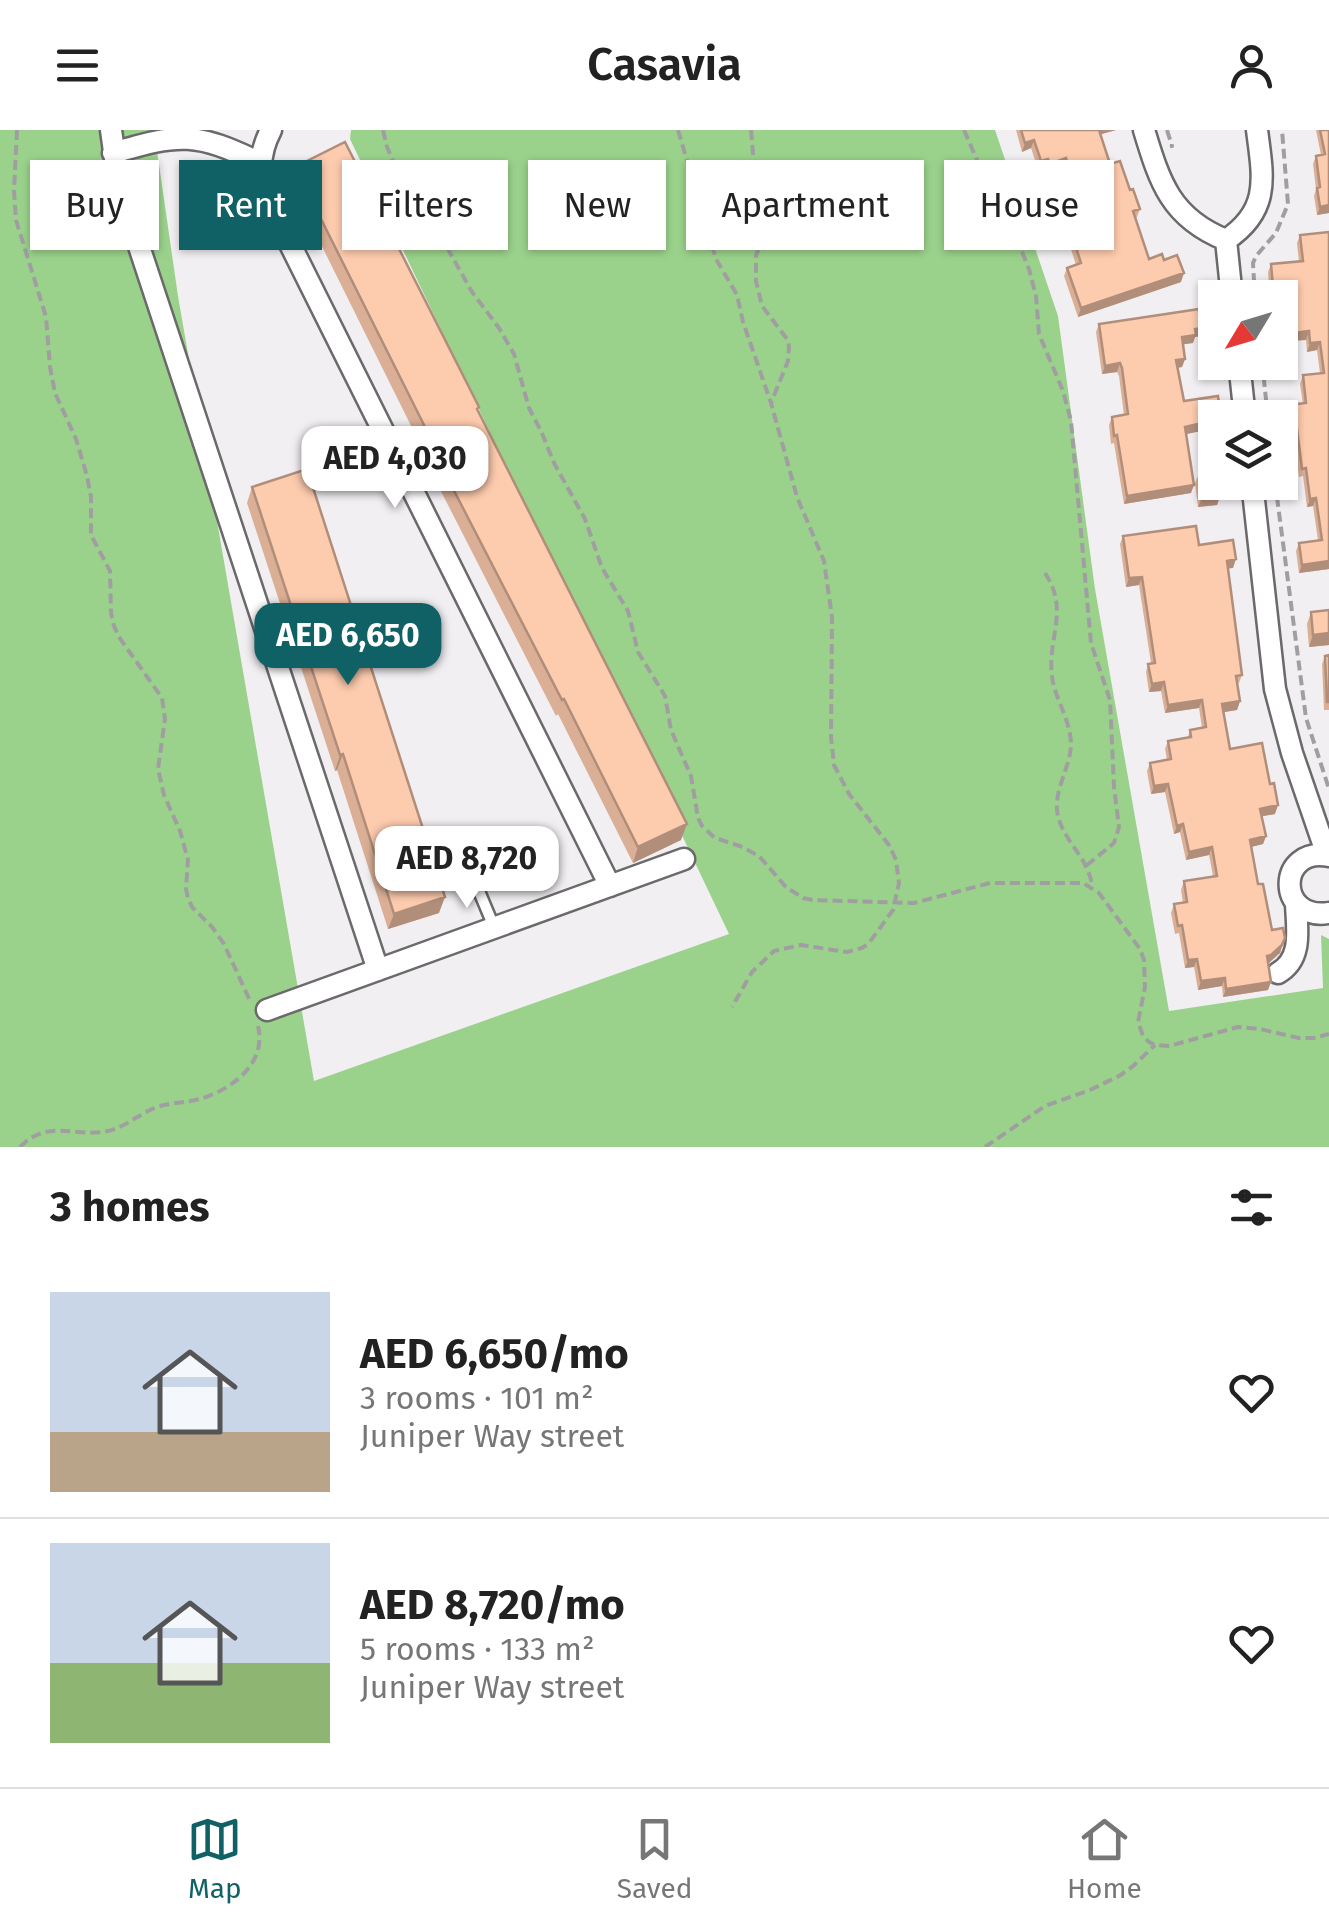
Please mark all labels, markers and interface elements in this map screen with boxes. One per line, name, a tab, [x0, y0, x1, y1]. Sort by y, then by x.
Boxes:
icon: menu	[50, 38, 105, 93]
text: Casavia	[587, 38, 742, 92]
icon: person	[1224, 38, 1279, 93]
chip: Buy	[30, 160, 159, 250]
chip: Rent	[179, 160, 322, 250]
chip: Filters	[342, 160, 508, 250]
chip: New	[528, 160, 666, 250]
chip: Apartment	[686, 160, 924, 250]
chip: House	[944, 160, 1114, 250]
north arrow	[1198, 280, 1298, 380]
map controls	[1198, 280, 1298, 500]
button: layers	[1198, 400, 1298, 500]
pin: AED 4,030	[281, 426, 509, 511]
text: AED 4,030	[323, 439, 467, 477]
pin: AED 6,650	[234, 603, 462, 688]
text: AED 6,650	[276, 616, 420, 654]
pin: AED 8,720	[353, 826, 581, 911]
text: AED 8,720	[397, 839, 537, 877]
icon: filters	[1224, 1180, 1279, 1235]
text: 3 homes	[50, 1182, 210, 1232]
text: AED 6,650/mo	[360, 1329, 629, 1379]
icon: home	[130, 1332, 250, 1452]
icon: heart	[1224, 1365, 1279, 1420]
text: 3 rooms · 101 m²	[360, 1379, 594, 1417]
text: Juniper Way street	[360, 1417, 624, 1455]
text: AED 8,720/mo	[360, 1580, 625, 1630]
icon: home	[130, 1583, 250, 1703]
icon: heart	[1224, 1616, 1279, 1671]
text: 5 rooms · 133 m²	[360, 1630, 595, 1668]
text: Juniper Way street	[360, 1668, 624, 1706]
tab: Map	[187, 1812, 242, 1905]
tab: Saved	[617, 1812, 693, 1905]
tab: Home	[1067, 1812, 1142, 1905]

